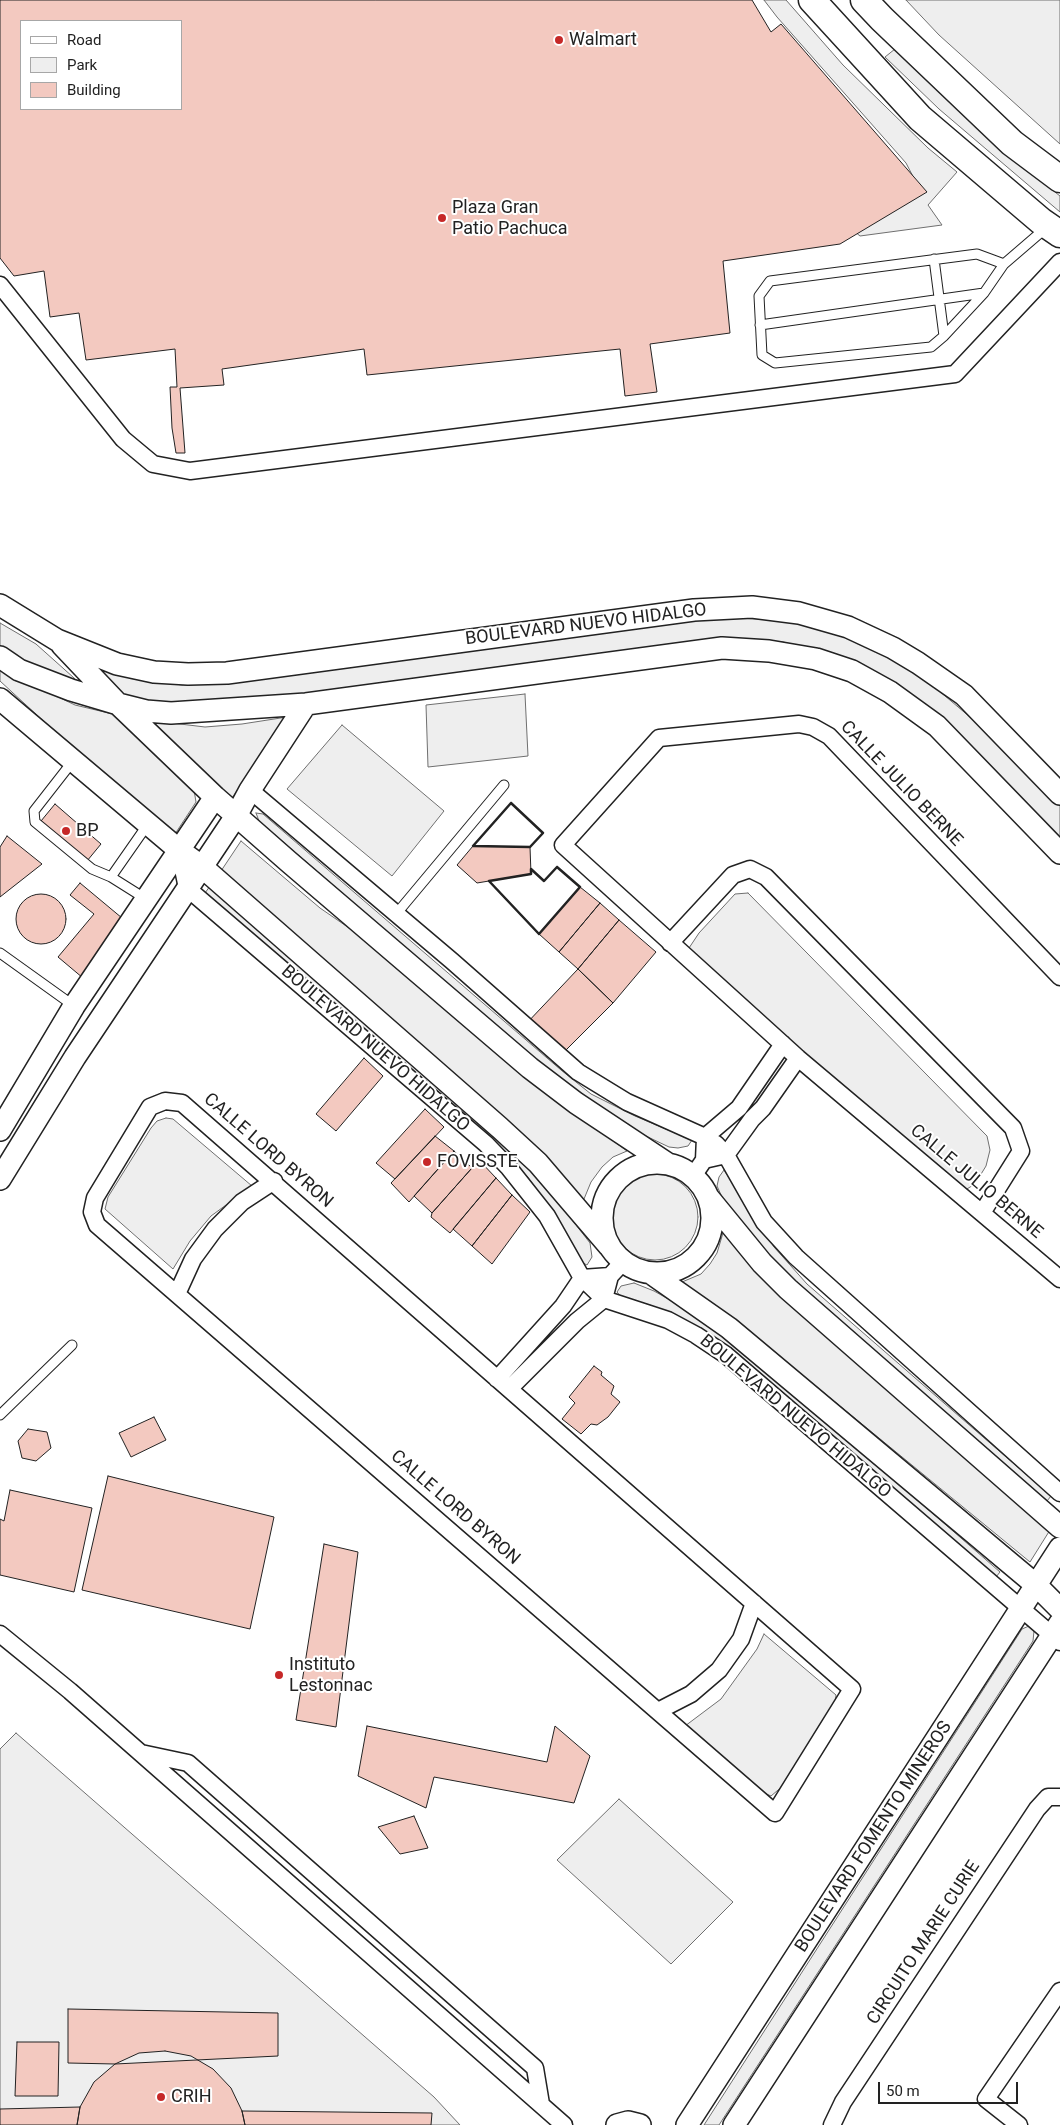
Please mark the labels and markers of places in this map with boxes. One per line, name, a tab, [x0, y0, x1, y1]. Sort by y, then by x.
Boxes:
place label: Walmart	[569, 29, 637, 51]
marker: Walmart	[553, 34, 565, 46]
place label: Plaza Gran Patio Pachuca	[452, 197, 568, 240]
marker: Plaza Gran Patio Pachuca	[436, 212, 448, 224]
place label: BP	[76, 820, 99, 842]
marker: BP	[60, 825, 72, 837]
place label: FOVISSTE	[437, 1151, 518, 1173]
marker: FOVISSTE	[421, 1156, 433, 1168]
place label: Instituto Lestonnac	[289, 1654, 373, 1696]
marker: Instituto Lestonnac	[273, 1669, 285, 1681]
place label: CRIH	[171, 2086, 212, 2108]
marker: CRIH	[155, 2091, 167, 2103]

